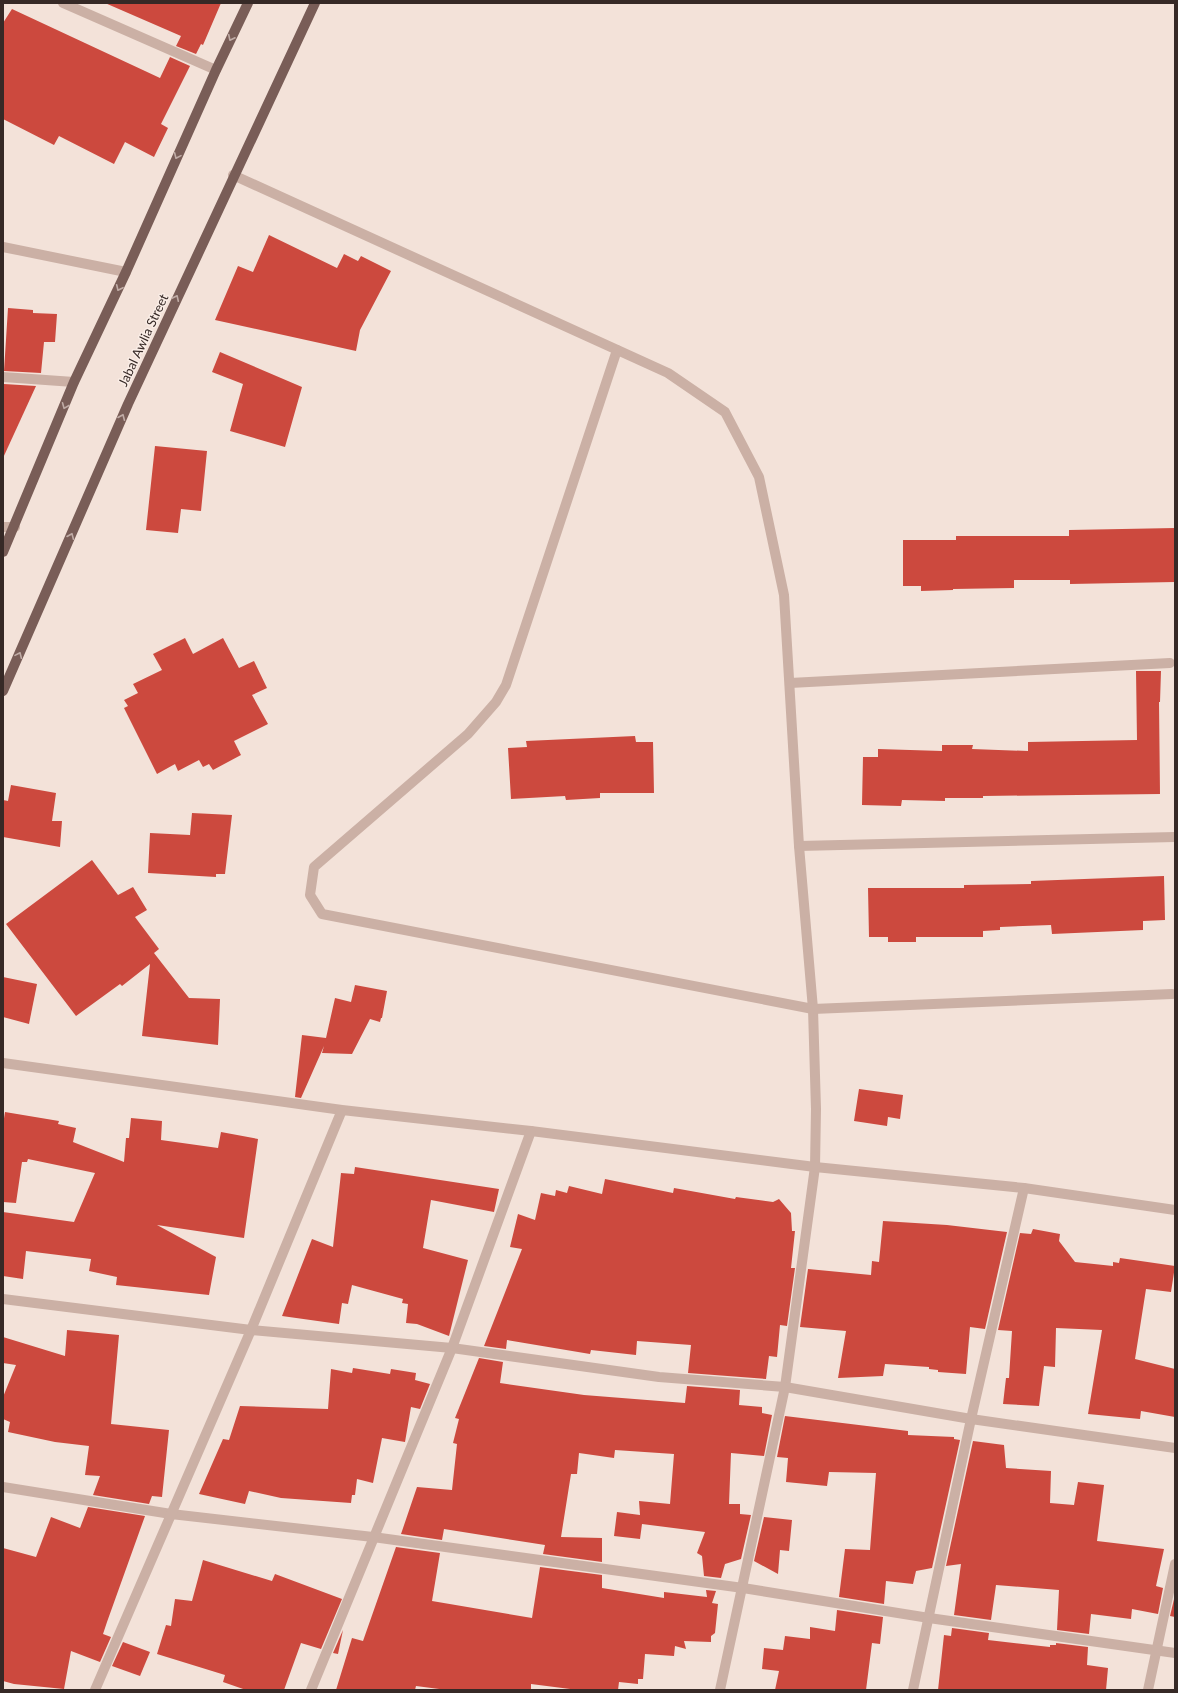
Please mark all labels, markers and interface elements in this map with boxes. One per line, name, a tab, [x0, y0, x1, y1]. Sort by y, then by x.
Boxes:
one-way arrow	[228, 34, 236, 41]
one-way arrow	[174, 153, 182, 160]
one-way arrow	[116, 284, 124, 291]
street label: Jabal Awlia Street	[115, 291, 172, 389]
one-way arrow	[172, 295, 180, 302]
one-way arrow	[61, 402, 69, 409]
one-way arrow	[117, 413, 125, 421]
one-way arrow	[66, 532, 74, 539]
one-way arrow	[14, 652, 22, 660]

